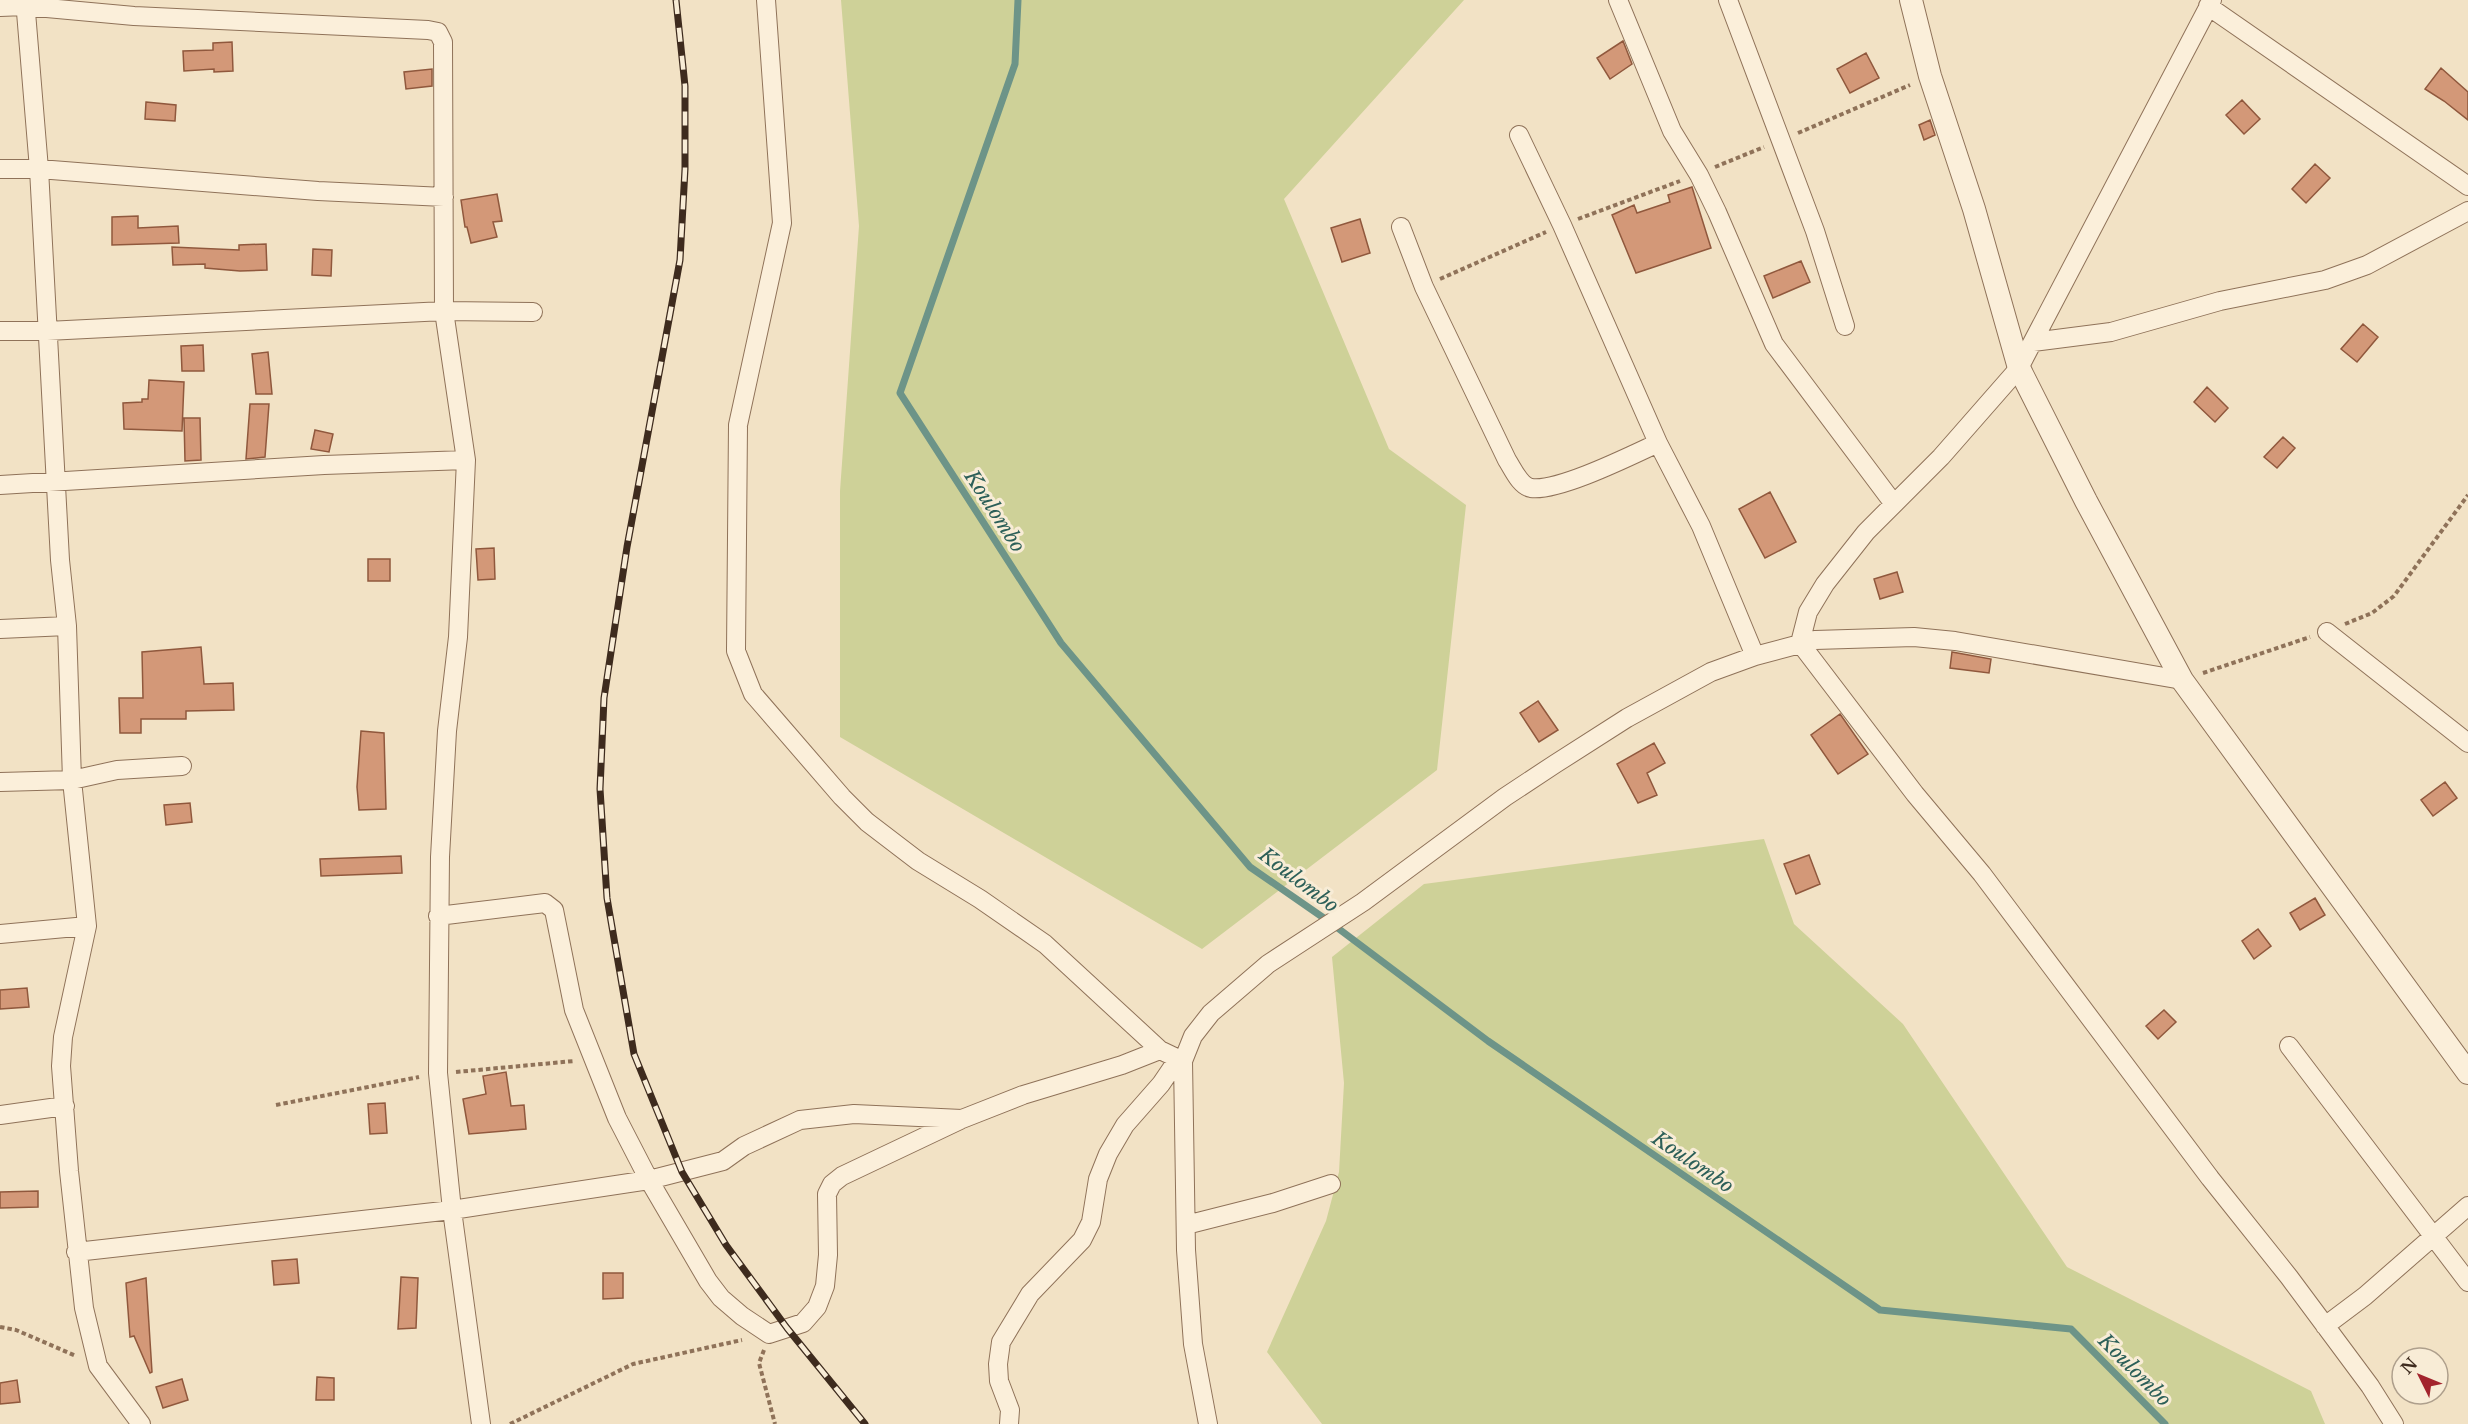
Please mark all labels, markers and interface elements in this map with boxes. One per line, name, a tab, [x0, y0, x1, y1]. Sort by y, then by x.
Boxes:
water label: Koulombo	[959, 465, 1030, 557]
water label: Koulombo	[1254, 842, 1343, 918]
water label: Koulombo	[1647, 1125, 1738, 1198]
water label: Koulombo	[2093, 1328, 2176, 1411]
north arrow	[2390, 1346, 2450, 1406]
text: N	[2397, 1353, 2421, 1378]

